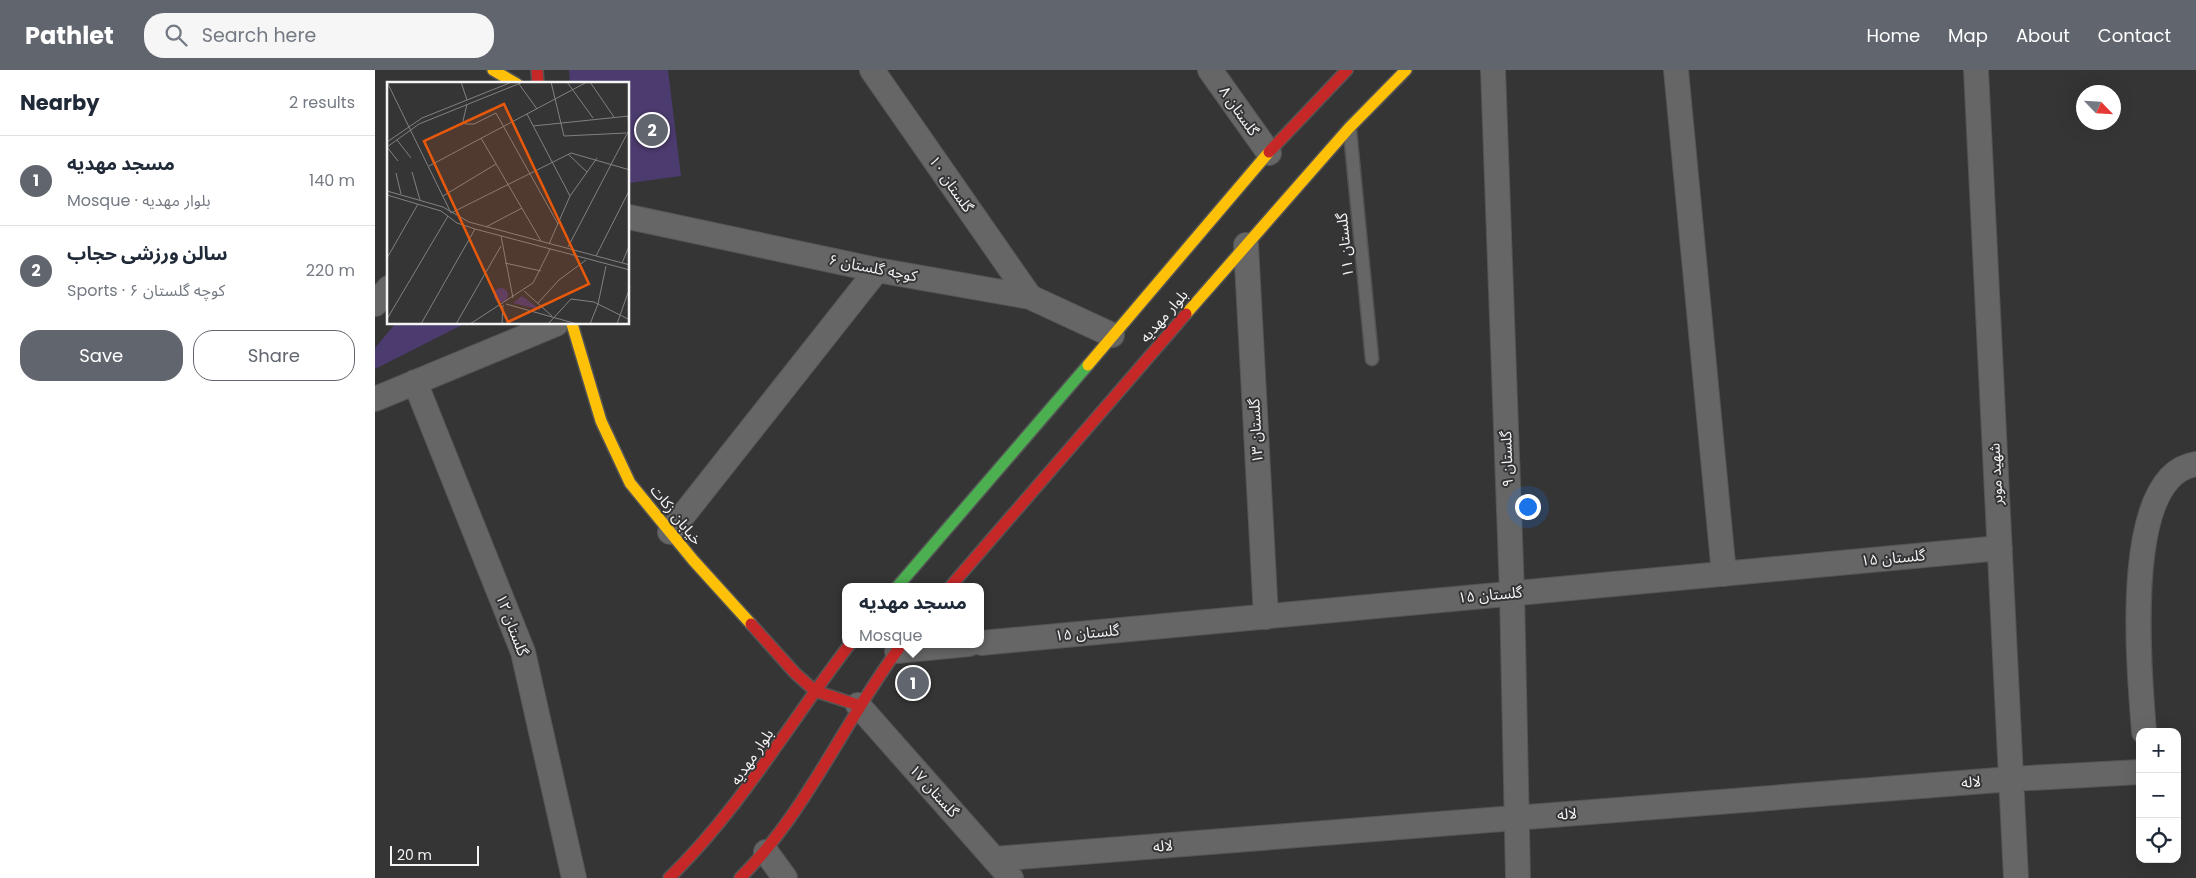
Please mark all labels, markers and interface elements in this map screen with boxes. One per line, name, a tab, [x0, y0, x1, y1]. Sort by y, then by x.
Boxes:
search box	[144, 13, 494, 58]
text: Pathlet	[25, 19, 114, 52]
icon: search	[162, 21, 190, 49]
text: Search here	[202, 22, 316, 49]
text: Home	[1866, 23, 1920, 48]
text: Map	[1948, 23, 1988, 48]
text: About	[2016, 23, 2070, 48]
text: Contact	[2098, 23, 2171, 48]
inset map	[387, 82, 630, 325]
street label: گلستان ۸	[1215, 82, 1265, 140]
north arrow	[2076, 85, 2121, 130]
text: Nearby	[20, 88, 100, 117]
text: 2 results	[289, 91, 355, 114]
pin: 2	[636, 111, 668, 149]
text: مسجد مهدیه	[67, 150, 175, 177]
street label: گلستان ۱۰	[924, 151, 979, 217]
text: 1	[33, 169, 39, 192]
text: 140 m	[309, 169, 355, 192]
text: Mosque · بلوار مهدیه	[67, 189, 210, 212]
street label: گلستان ۱۱	[1331, 211, 1358, 278]
text: سالن ورزشی حجاب	[67, 240, 228, 267]
street label: کوچه گلستان ۶	[827, 249, 920, 287]
text: 2	[31, 259, 41, 282]
text: 220 m	[306, 259, 355, 282]
text: Sports · کوچه گلستان ۶	[67, 279, 225, 302]
street label: بلوار مهدیه	[1135, 285, 1193, 347]
button: Save	[20, 330, 183, 381]
button: Share	[193, 330, 355, 381]
street label: گلستان ۱۳	[1243, 397, 1268, 464]
street label: گلستان ۹	[1495, 430, 1518, 487]
street label: شهید موبر	[1983, 442, 2008, 506]
street label: خیابان زکات	[646, 480, 707, 549]
your location	[1515, 494, 1541, 520]
street label: گلستان ۱۵	[1860, 544, 1927, 571]
street label: گلستان ۱۵	[1457, 581, 1524, 608]
popup	[842, 583, 984, 648]
text: مسجد مهدیه	[859, 589, 967, 616]
street label: گلستان ۱۲	[491, 591, 534, 660]
street label: گلستان ۱۵	[1054, 619, 1121, 646]
text: Mosque	[859, 624, 922, 647]
pin: 1	[897, 664, 929, 702]
street label: بلوار مهدیه	[725, 724, 778, 789]
map controls	[2136, 728, 2181, 863]
button: +	[2136, 728, 2181, 773]
street label: گلستان ۱۷	[905, 760, 964, 822]
street label: لاله	[1960, 770, 1982, 793]
button: −	[2136, 773, 2181, 818]
street label: لاله	[1556, 802, 1578, 825]
button: locate	[2136, 818, 2181, 863]
street label: لاله	[1152, 834, 1174, 857]
scale bar	[390, 843, 479, 866]
text: 20 m	[397, 845, 432, 865]

